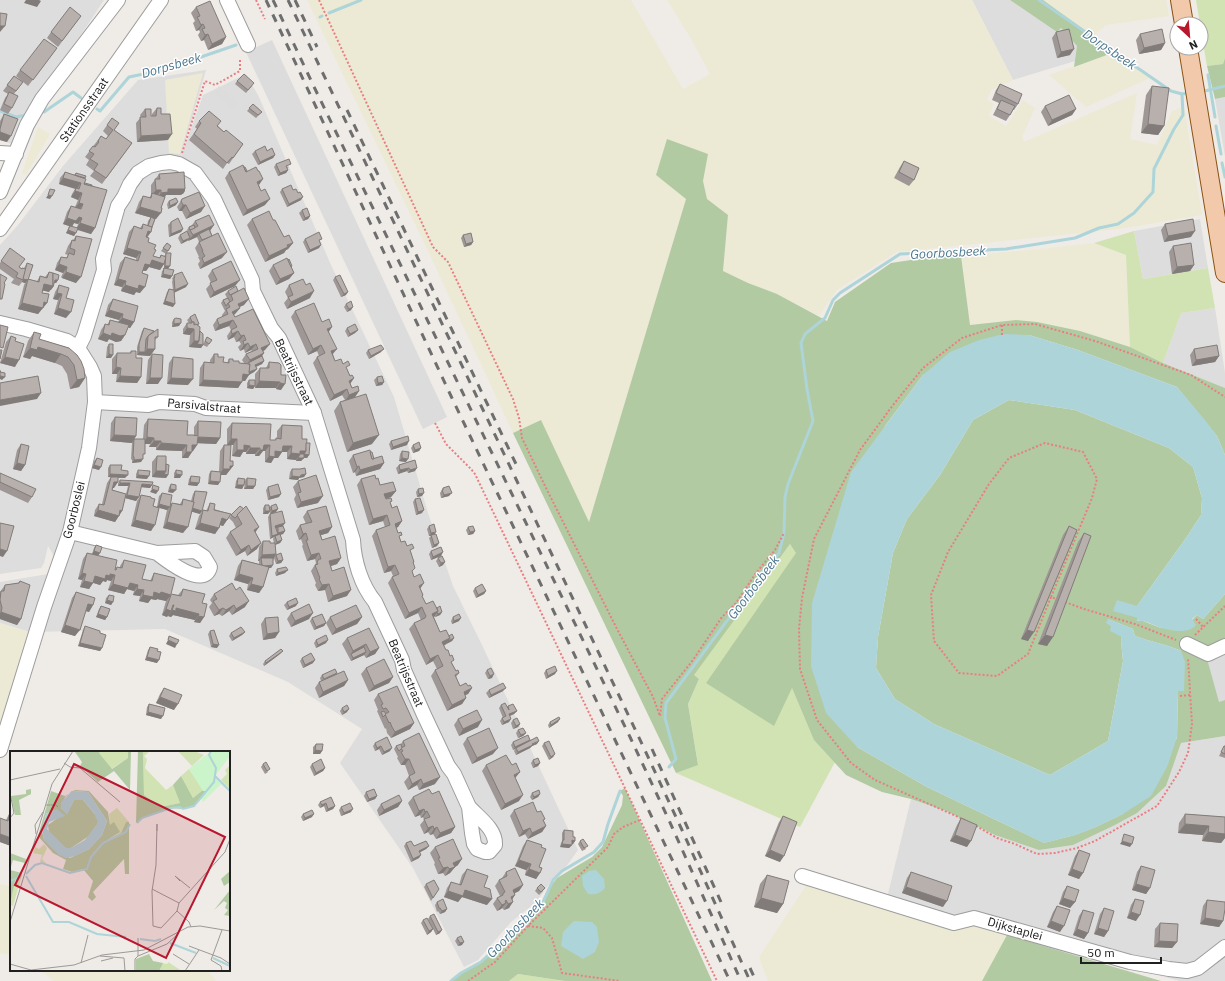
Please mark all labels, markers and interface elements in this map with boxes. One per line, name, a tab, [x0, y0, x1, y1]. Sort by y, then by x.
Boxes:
north arrow	[1169, 16, 1209, 56]
water label: Dorpsbeek	[1080, 25, 1140, 74]
text: N	[1187, 37, 1200, 53]
water label: Dorpsbeek	[139, 49, 203, 82]
street label: Stationsstraat	[56, 75, 111, 145]
water label: Goorbosbeek	[910, 242, 987, 263]
street label: Beatrijsstraat	[272, 336, 317, 408]
street label: Parsivalstraat	[167, 395, 241, 416]
street label: Goorboslei	[59, 480, 88, 540]
water label: Goorbosbeek	[724, 552, 783, 623]
street label: Beatrijsstraat	[385, 636, 428, 709]
inset map	[10, 751, 230, 971]
water label: Goorbosbeek	[483, 895, 548, 962]
street label: Dijkstaplei	[986, 914, 1044, 944]
scale bar	[1081, 939, 1161, 965]
text: 50 m	[1087, 945, 1115, 960]

